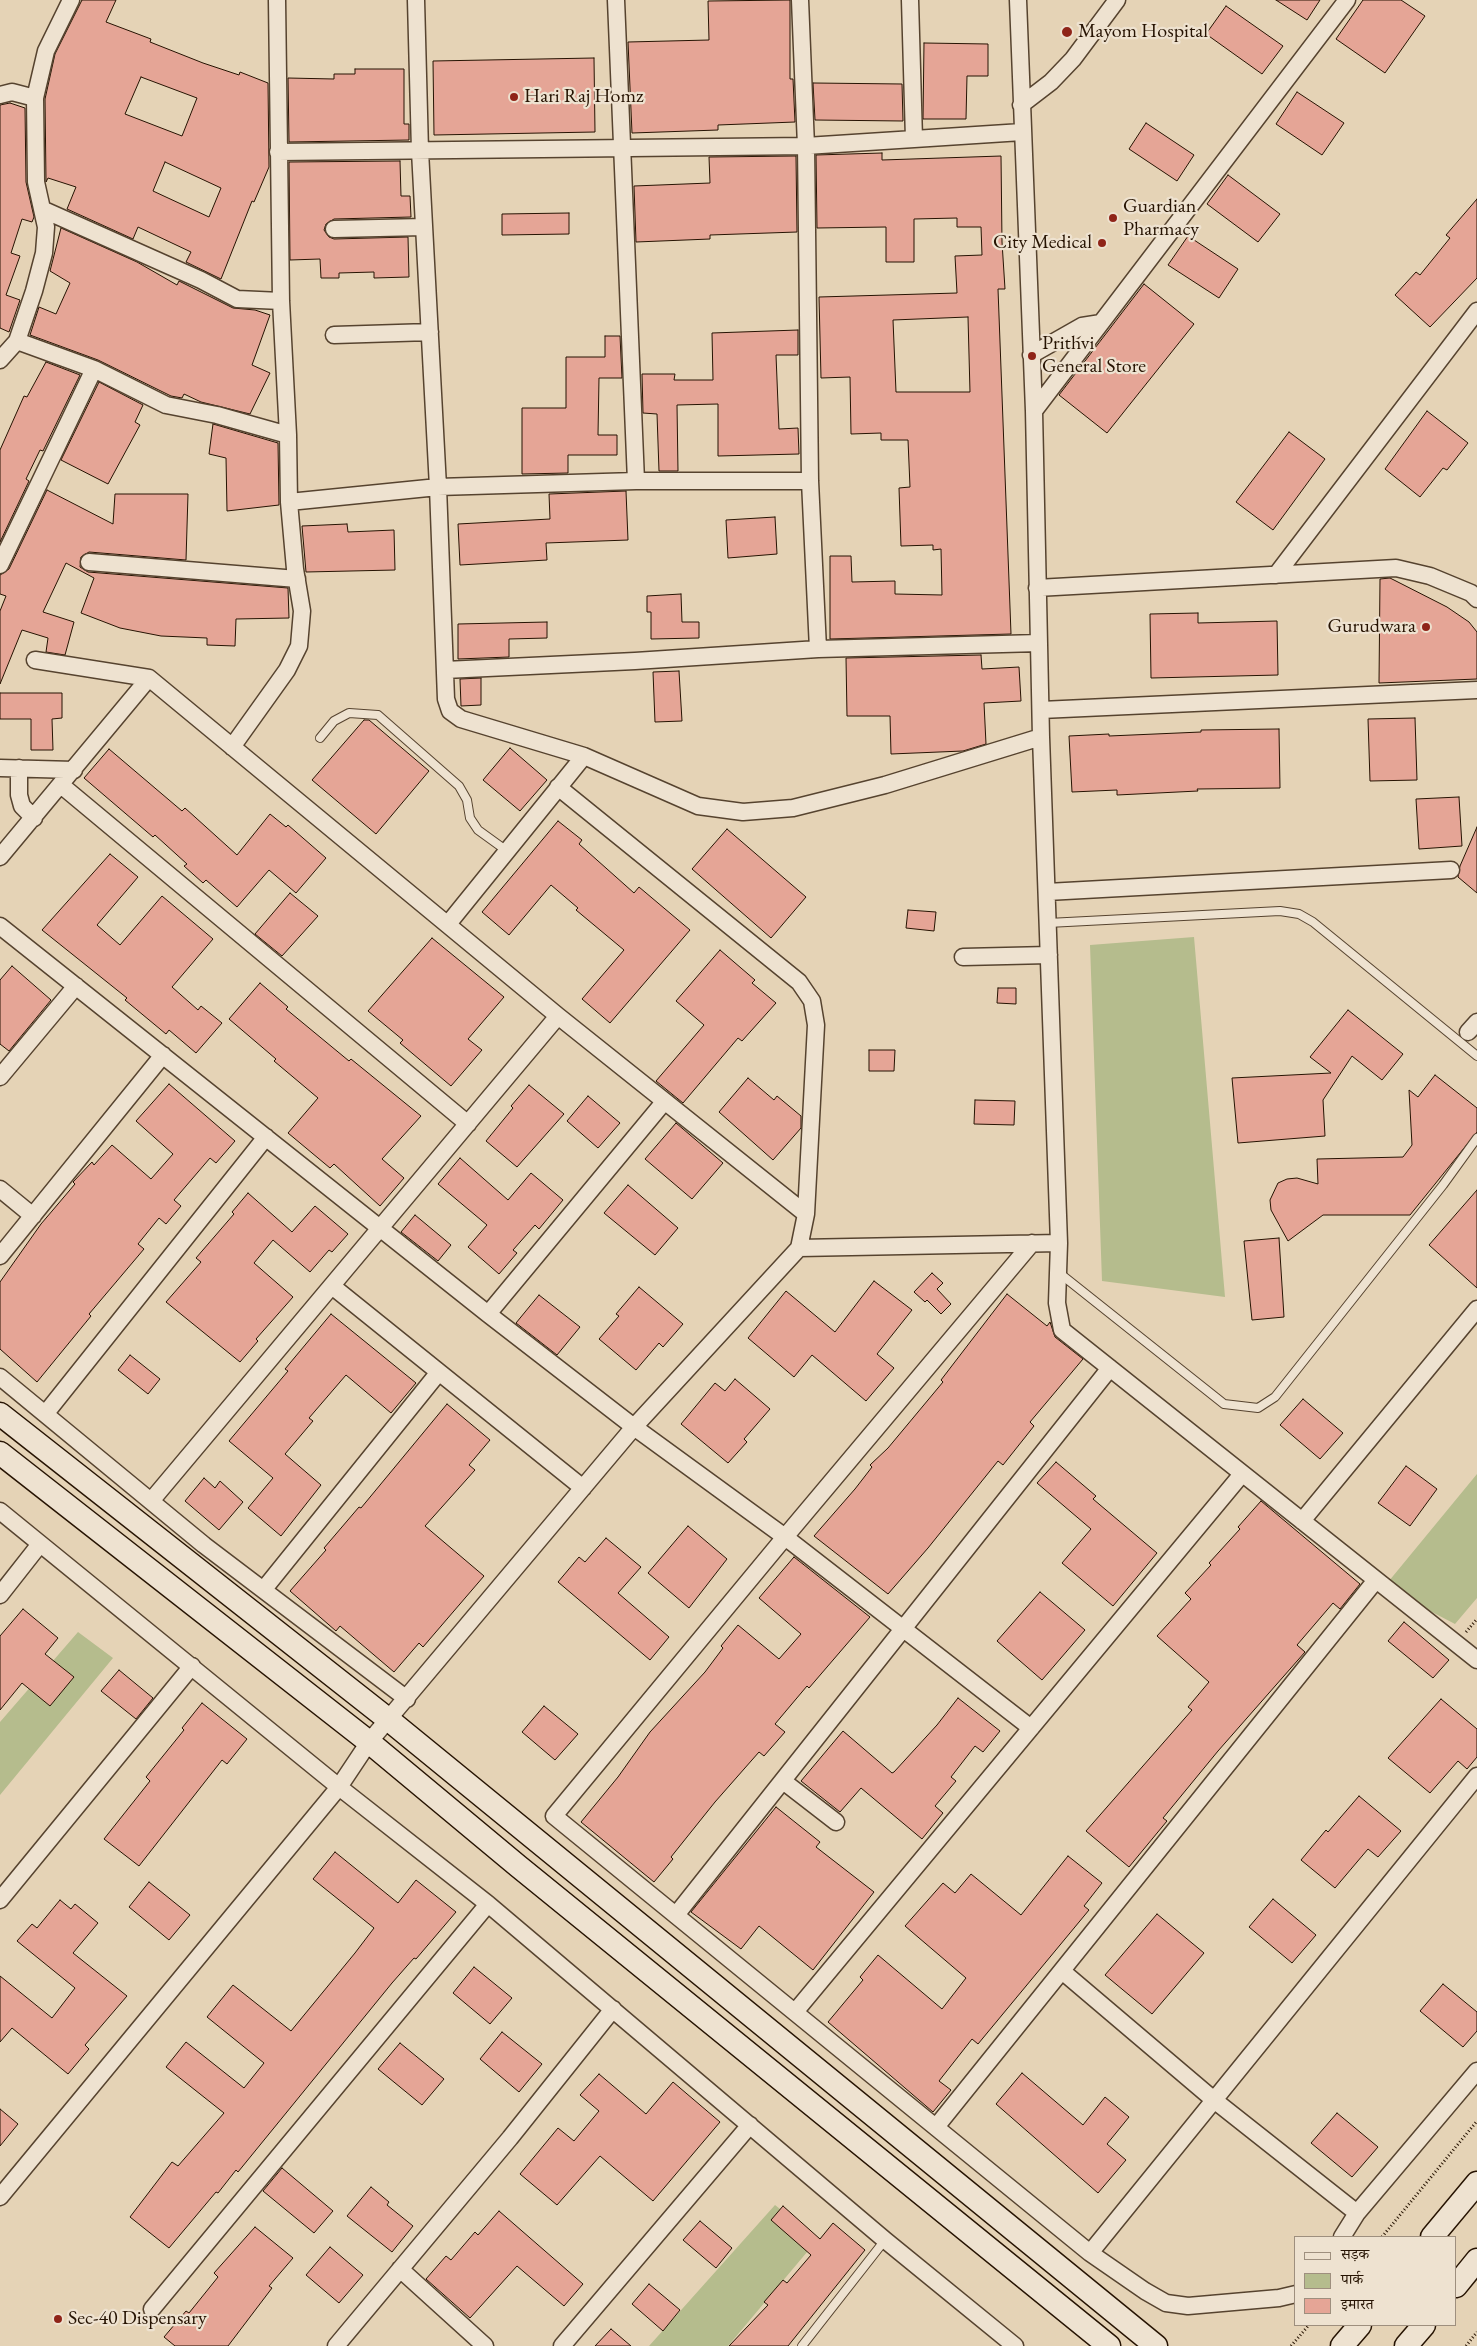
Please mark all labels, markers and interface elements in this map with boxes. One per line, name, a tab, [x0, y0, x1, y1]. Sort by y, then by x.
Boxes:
place label: Mayom Hospital	[1078, 20, 1208, 44]
marker: Mayom Hospital	[1060, 25, 1074, 39]
place label: Hari Raj Homz	[524, 85, 644, 109]
marker: Hari Raj Homz	[508, 91, 520, 103]
place label: Guardian Pharmacy	[1123, 195, 1199, 242]
marker: Guardian Pharmacy	[1107, 212, 1119, 224]
place label: City Medical	[993, 231, 1092, 255]
marker: City Medical	[1096, 237, 1108, 249]
place label: Prithvi General Store	[1042, 332, 1146, 379]
marker: Prithvi General Store	[1026, 350, 1038, 362]
place label: Gurudwara	[1328, 615, 1416, 639]
marker: Gurudwara	[1420, 621, 1432, 633]
legend	[1294, 2236, 1457, 2326]
text: सड़क	[1341, 2244, 1369, 2263]
text: पार्क	[1341, 2269, 1363, 2288]
text: इमारत	[1341, 2294, 1374, 2313]
place label: Sec-40 Dispensary	[68, 2307, 207, 2331]
marker: Sec-40 Dispensary	[52, 2313, 64, 2325]

